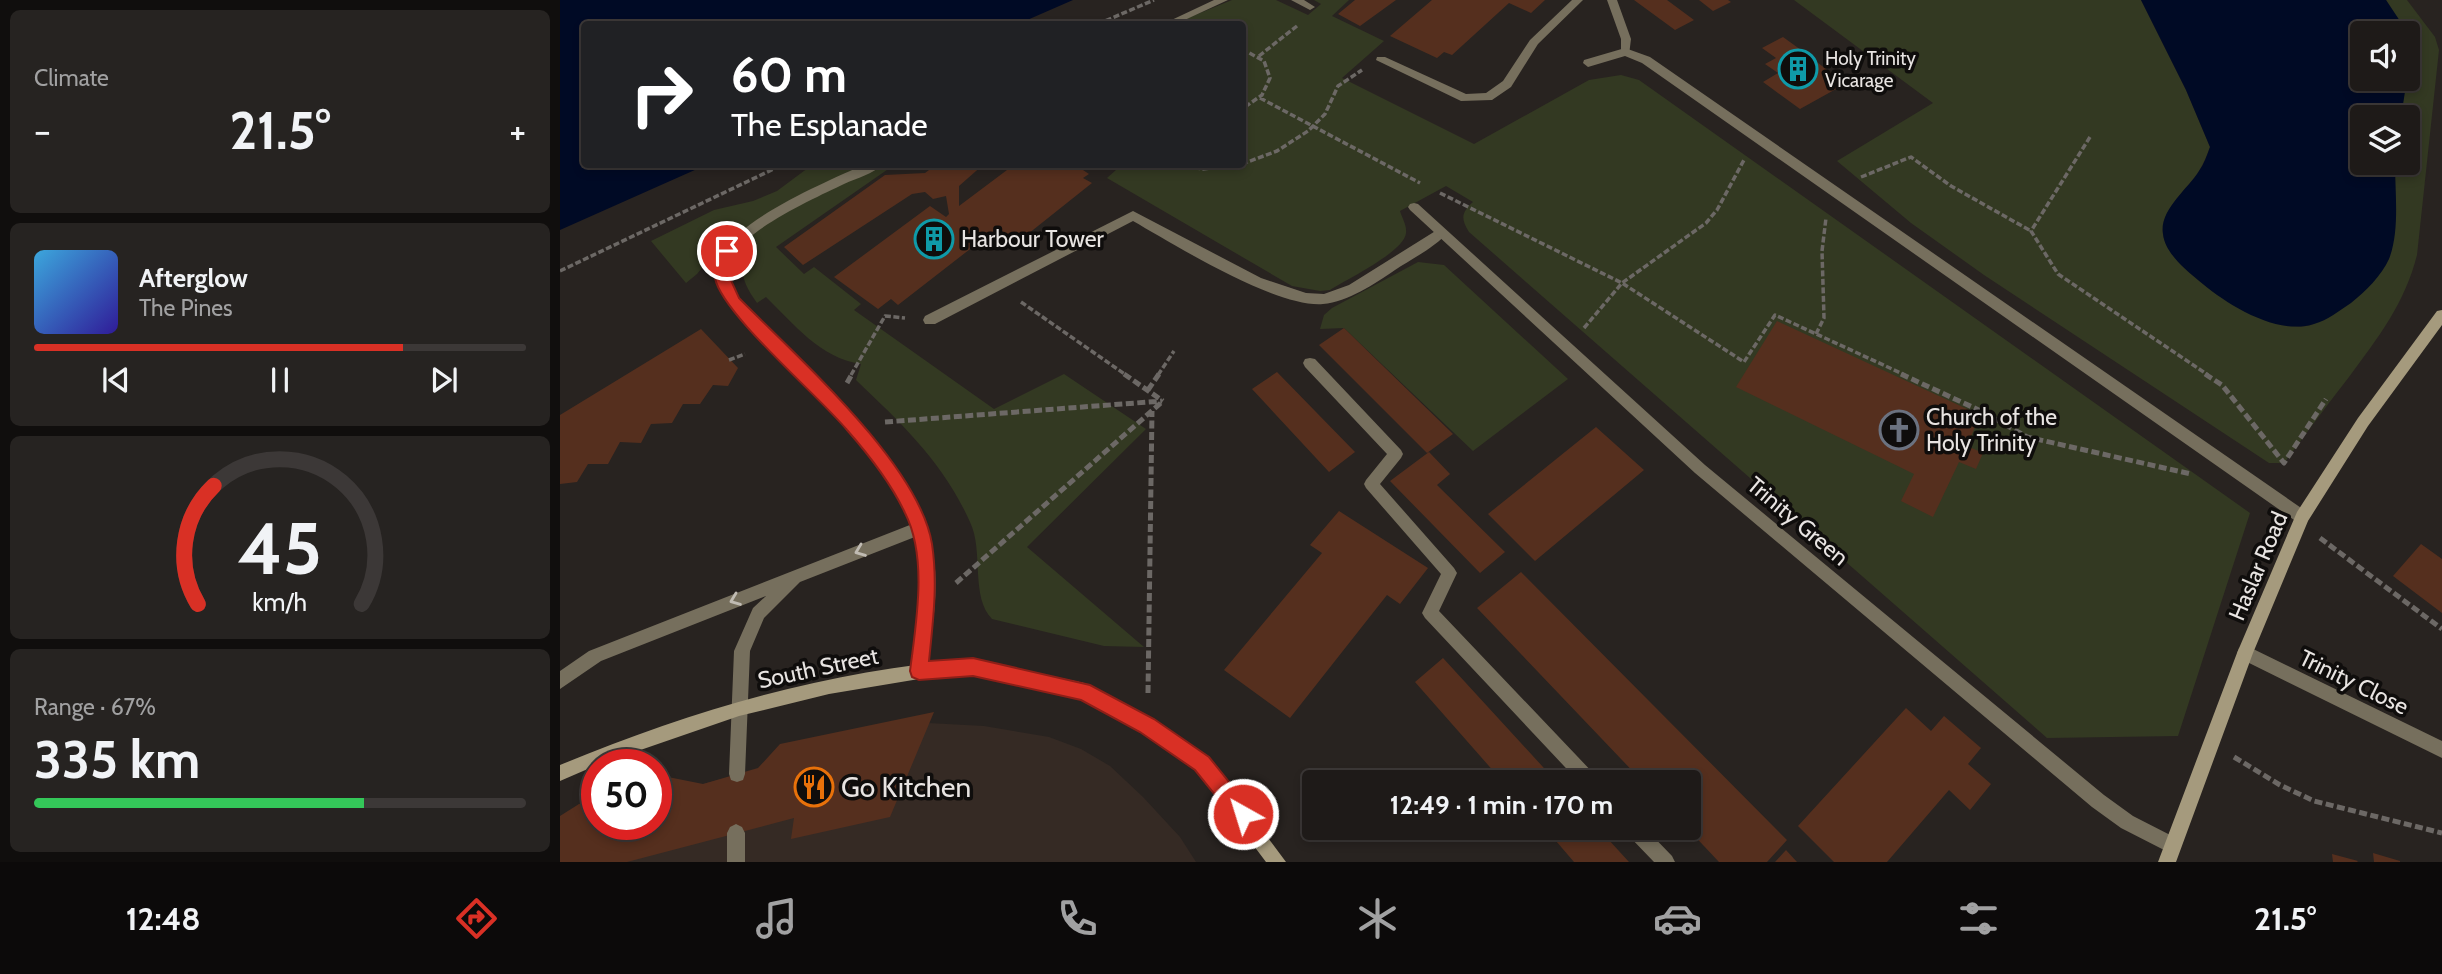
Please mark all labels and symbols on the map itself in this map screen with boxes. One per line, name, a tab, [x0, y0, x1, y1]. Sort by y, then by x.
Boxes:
place label: Holy Trinity Vicarage	[1825, 47, 1916, 92]
building icon: Holy Trinity Vicarage	[1777, 48, 1819, 90]
building icon: Harbour Tower	[913, 218, 955, 260]
pin	[697, 221, 757, 281]
place label: Harbour Tower	[961, 225, 1105, 253]
place label: Church of the Holy Trinity	[1926, 403, 2057, 457]
church icon: Church of the Holy Trinity	[1878, 409, 1920, 451]
street label: Trinity Green	[1742, 471, 1854, 571]
street label: Haslar Road	[2223, 507, 2293, 625]
one-way arrow	[854, 543, 866, 557]
one-way arrow	[730, 592, 742, 606]
street label: South Street	[755, 642, 881, 694]
street label: Trinity Close	[2295, 644, 2413, 721]
speed limit sign: 50	[581, 749, 672, 840]
restaurant icon: Go Kitchen	[793, 766, 835, 808]
place label: Go Kitchen	[841, 770, 971, 804]
position arrow	[1206, 777, 1280, 851]

